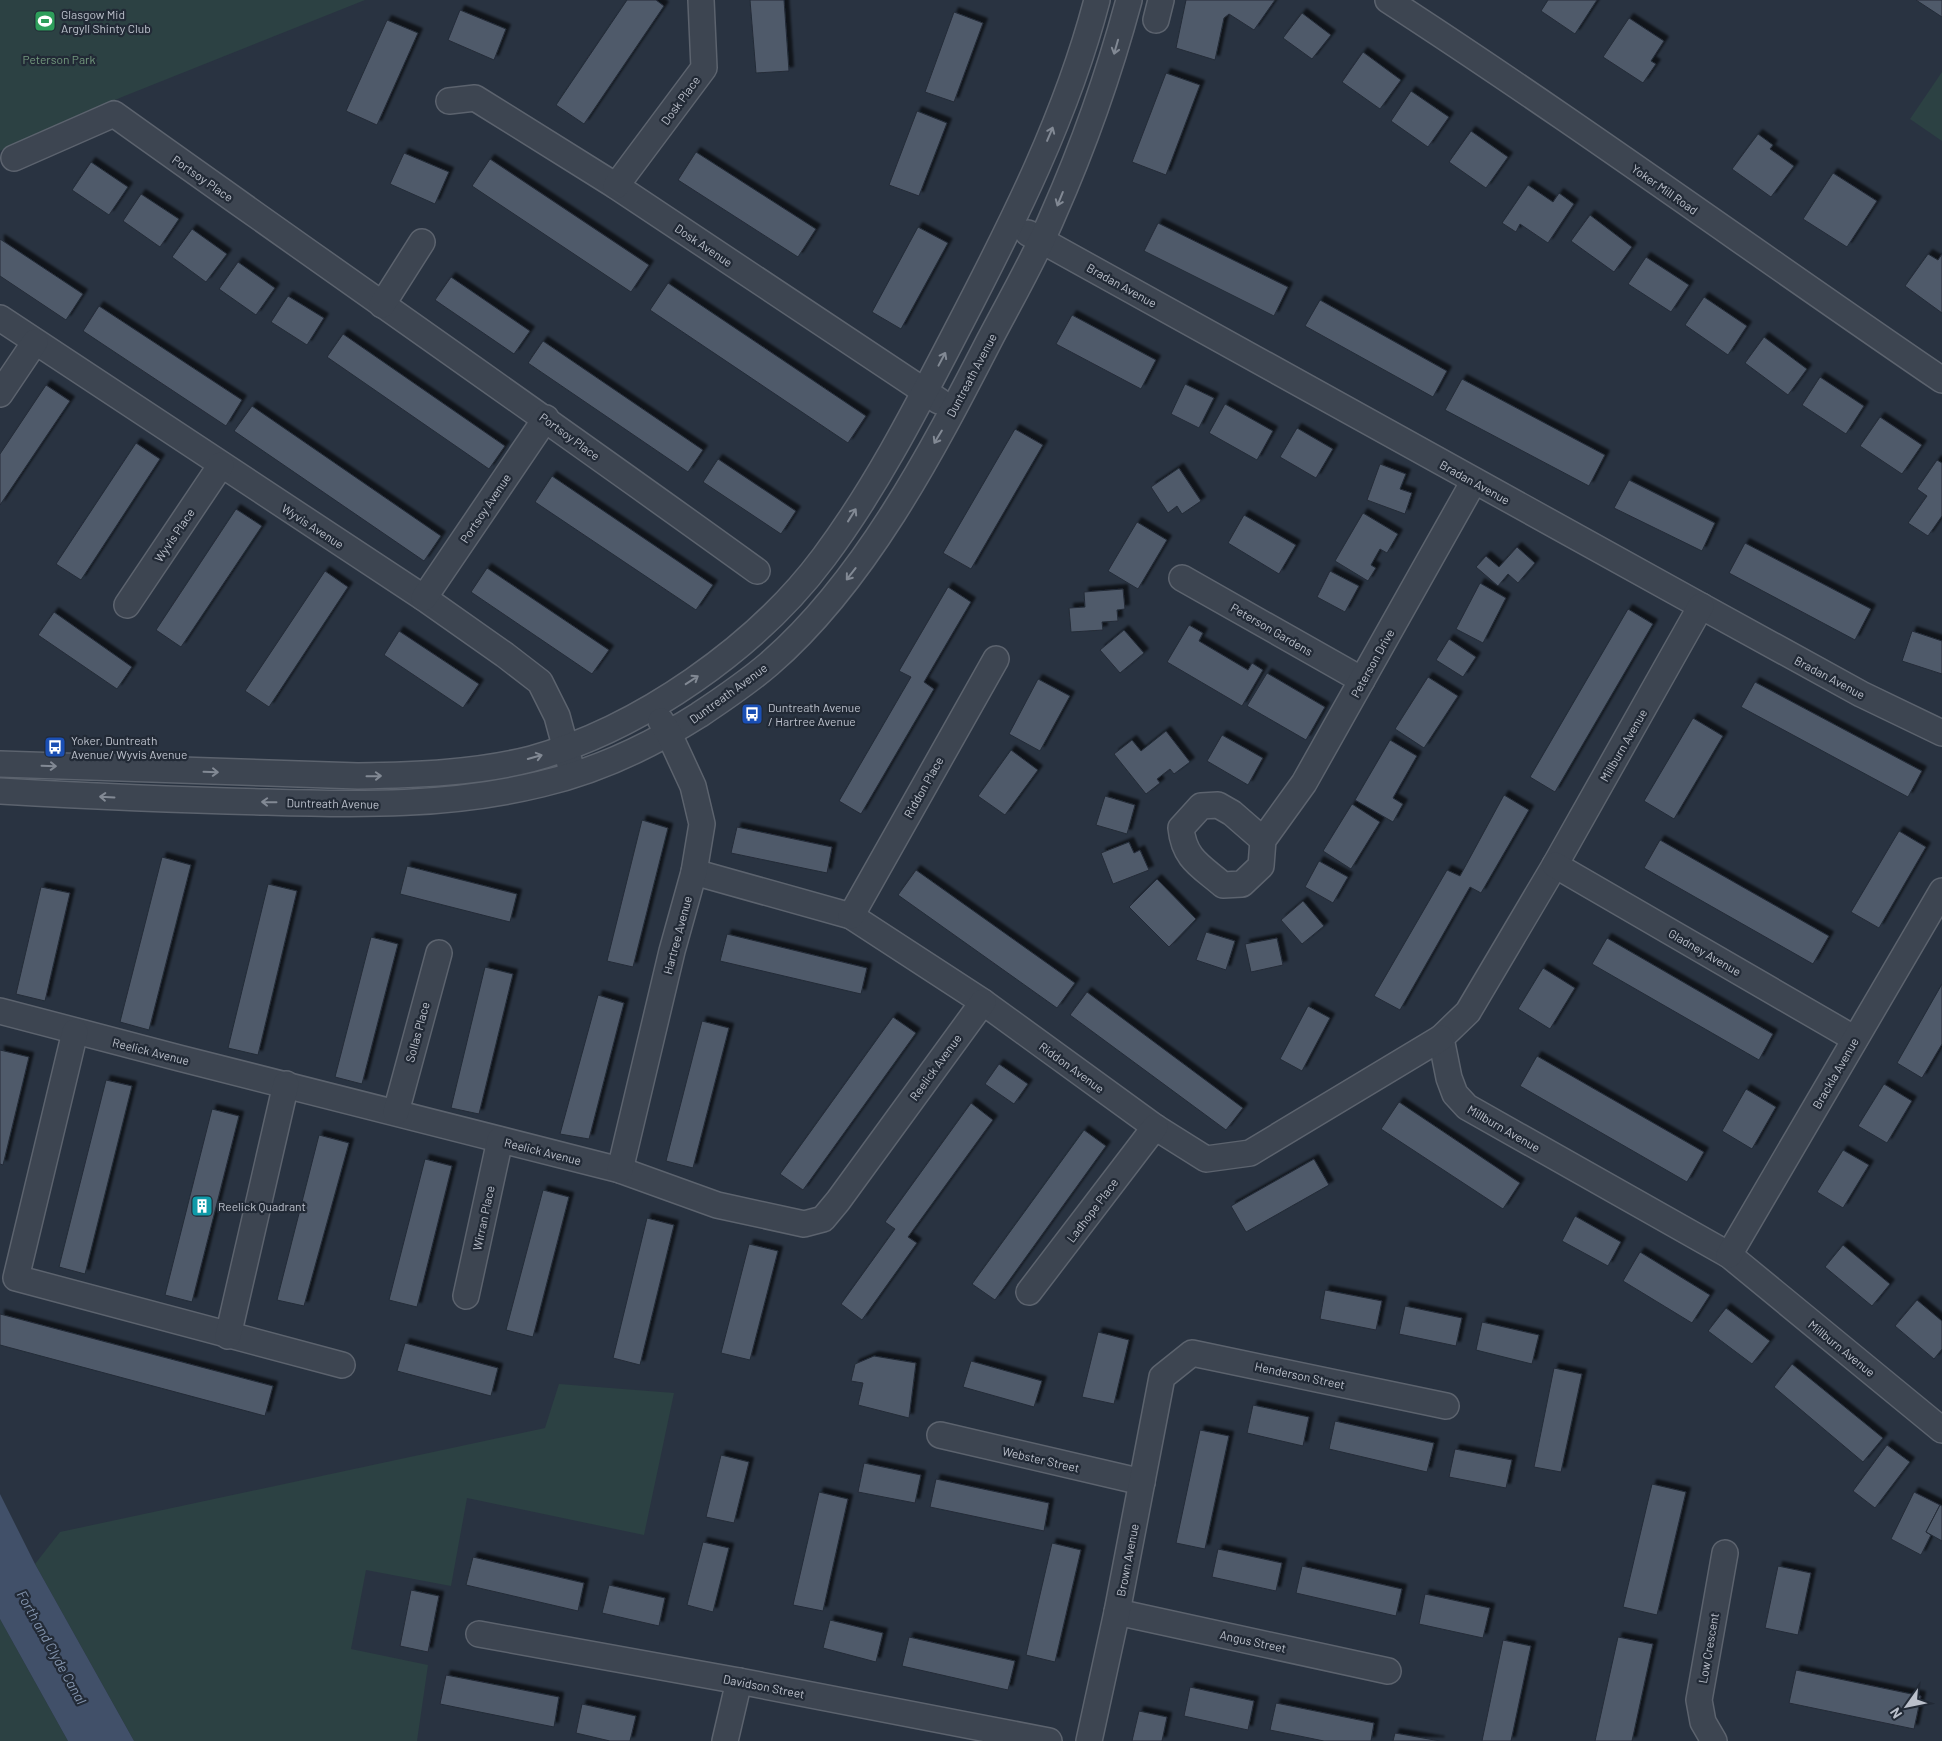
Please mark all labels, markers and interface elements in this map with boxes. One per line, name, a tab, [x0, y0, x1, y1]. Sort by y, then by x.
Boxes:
place label: Glasgow Mid Argyll Shinty Club	[61, 7, 151, 35]
sports icon: Glasgow Mid Argyll Shinty Club	[33, 9, 57, 33]
one-way arrow	[1111, 39, 1121, 55]
park label: Peterson Park	[23, 52, 95, 66]
street label: Dosk Place	[658, 73, 702, 127]
one-way arrow	[1046, 127, 1056, 142]
street label: Portsoy Place	[170, 152, 236, 204]
street label: Yoker Mill Road	[1629, 161, 1701, 217]
one-way arrow	[1054, 191, 1064, 206]
street label: Dosk Avenue	[673, 221, 735, 269]
street label: Bradan Avenue	[1085, 260, 1159, 310]
street label: Duntreath Avenue	[943, 331, 999, 419]
one-way arrow	[938, 352, 947, 367]
street label: Portsoy Place	[537, 409, 603, 463]
one-way arrow	[932, 430, 942, 444]
street label: Bradan Avenue	[1438, 457, 1512, 507]
street label: Portsoy Avenue	[457, 471, 513, 545]
street label: Wyvis Avenue	[279, 501, 347, 551]
street label: Wyvis Place	[151, 506, 197, 564]
one-way arrow	[847, 508, 858, 522]
one-way arrow	[845, 567, 856, 580]
street label: Peterson Gardens	[1229, 600, 1316, 658]
street label: Peterson Drive	[1347, 626, 1397, 700]
street label: Bradan Avenue	[1792, 653, 1868, 701]
street label: Duntreath Avenue	[686, 660, 770, 726]
one-way arrow	[684, 675, 698, 685]
place label: Duntreath Avenue / Hartree Avenue	[768, 700, 861, 728]
bus stop icon: Duntreath Avenue / Hartree Avenue	[740, 702, 764, 726]
street label: Millburn Avenue	[1597, 706, 1649, 784]
place label: Yoker, Duntreath Avenue/ Wyvis Avenue	[71, 733, 187, 761]
bus stop icon: Yoker, Duntreath Avenue/ Wyvis Avenue	[43, 735, 67, 759]
one-way arrow	[526, 752, 542, 762]
street label: Riddon Place	[901, 754, 945, 820]
one-way arrow	[40, 761, 56, 771]
one-way arrow	[203, 767, 219, 776]
one-way arrow	[365, 771, 381, 781]
one-way arrow	[99, 792, 115, 801]
street label: Duntreath Avenue	[287, 795, 379, 811]
one-way arrow	[261, 798, 277, 807]
street label: Hartree Avenue	[660, 894, 694, 976]
street label: Gladney Avenue	[1666, 926, 1744, 978]
street label: Sollas Place	[402, 1000, 432, 1064]
street label: Reelick Avenue	[906, 1031, 964, 1103]
street label: Reelick Avenue	[111, 1035, 191, 1067]
street label: Brackla Avenue	[1809, 1035, 1861, 1111]
street label: Riddon Avenue	[1037, 1039, 1107, 1095]
street label: Millburn Avenue	[1465, 1102, 1543, 1154]
street label: Reelick Avenue	[503, 1135, 583, 1167]
street label: Ladhope Place	[1063, 1175, 1121, 1245]
street label: Wirran Place	[469, 1184, 497, 1252]
building icon: Reelick Quadrant	[190, 1194, 214, 1218]
place label: Reelick Quadrant	[218, 1199, 306, 1213]
street label: Millburn Avenue	[1806, 1317, 1878, 1379]
street label: Henderson Street	[1254, 1359, 1346, 1391]
street label: Webster Street	[1001, 1443, 1081, 1475]
street label: Brown Avenue	[1113, 1522, 1141, 1598]
water label: Forth and Clyde Canal	[14, 1587, 90, 1707]
street label: Low Crescent	[1695, 1612, 1721, 1684]
street label: Angus Street	[1219, 1627, 1287, 1655]
street label: Davidson Street	[722, 1671, 806, 1701]
north arrow	[1882, 1681, 1932, 1731]
text: N	[1886, 1705, 1905, 1722]

